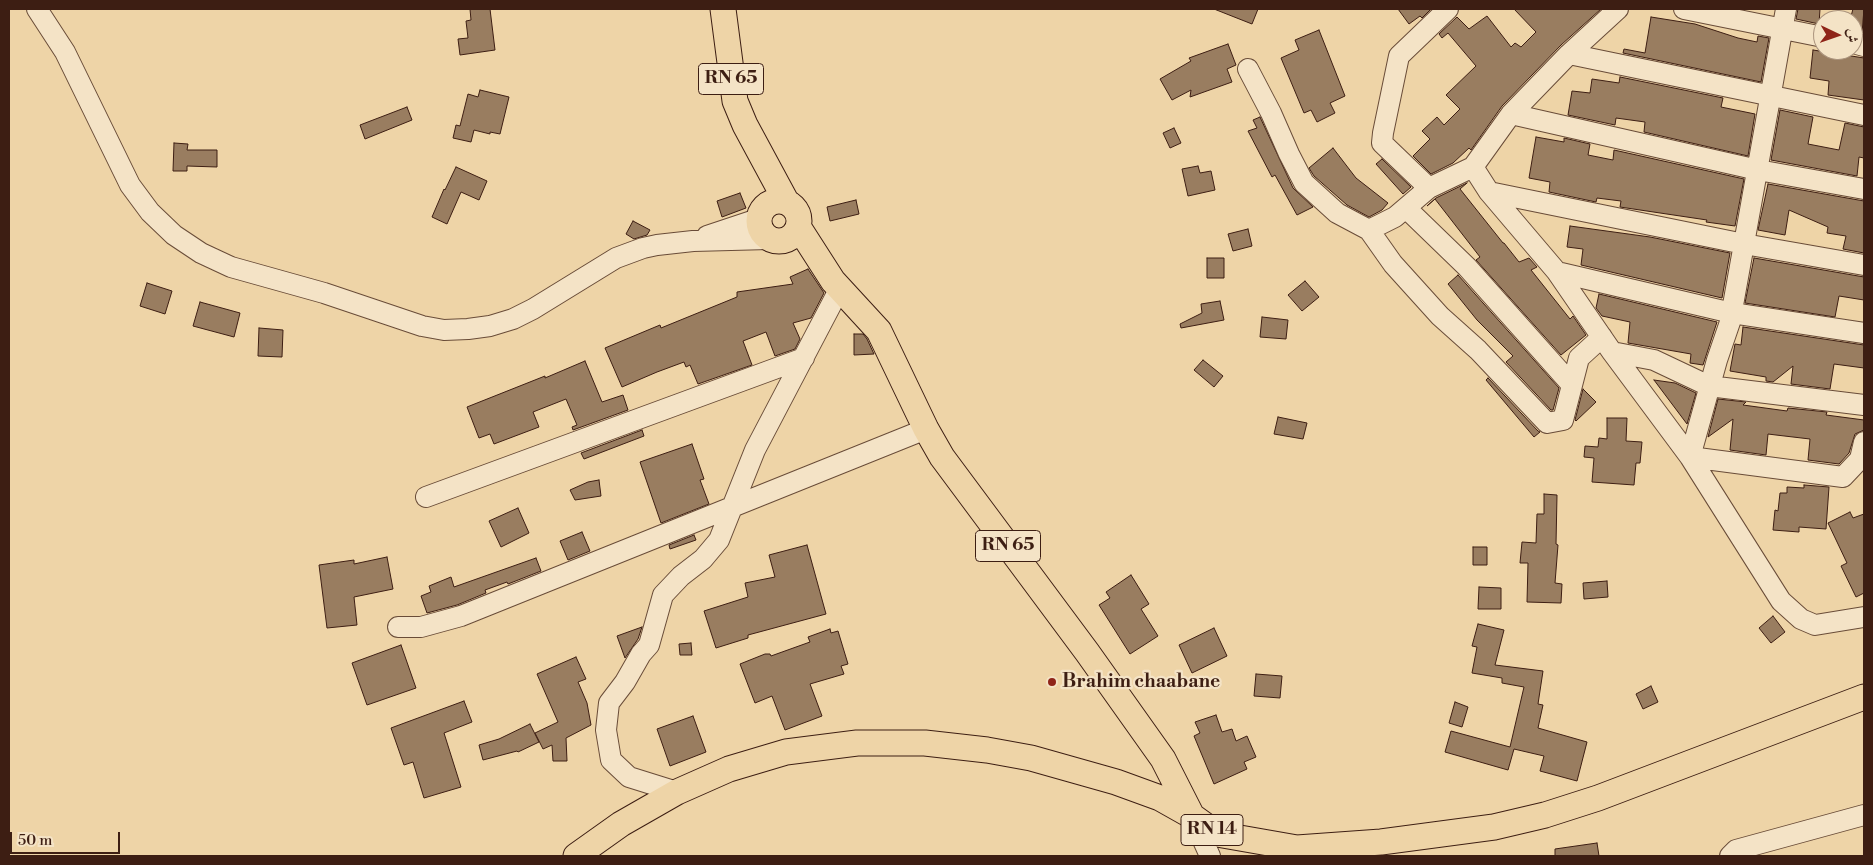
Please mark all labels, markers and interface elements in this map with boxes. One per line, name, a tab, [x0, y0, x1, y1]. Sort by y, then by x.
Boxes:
north arrow	[1813, 10, 1863, 60]
text: ش	[1843, 28, 1861, 43]
road number: RN 65	[698, 64, 764, 95]
road number: RN 65	[976, 530, 1040, 562]
place label: Brahim chaabane	[1062, 671, 1220, 693]
marker: Brahim chaabane	[1046, 676, 1058, 688]
road number: RN 14	[1181, 814, 1243, 846]
scale bar	[12, 822, 122, 854]
text: 50 m	[18, 831, 52, 850]

